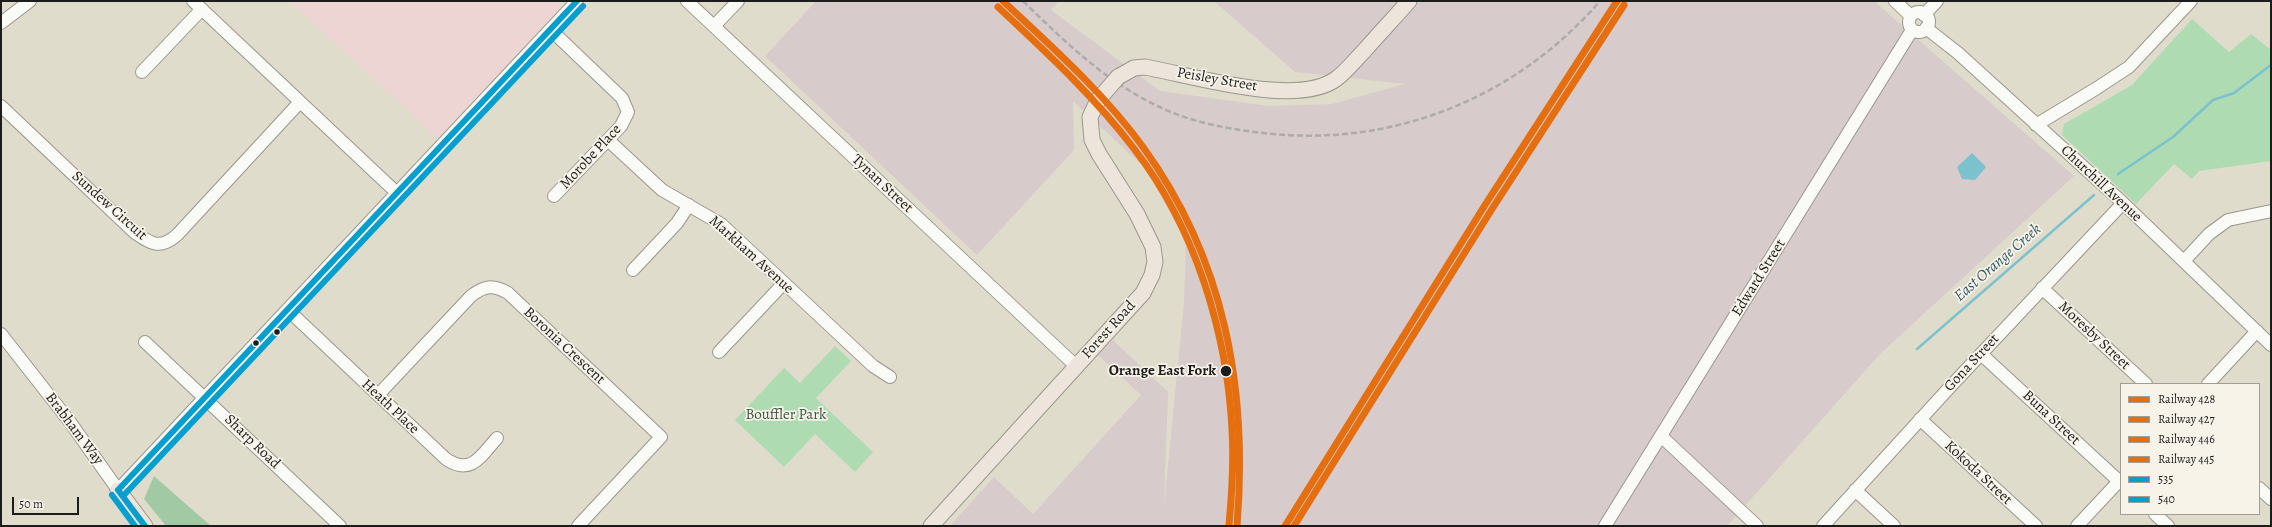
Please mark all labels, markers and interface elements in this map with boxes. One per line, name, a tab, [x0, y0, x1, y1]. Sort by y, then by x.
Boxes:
street label: Peisley Street	[1175, 64, 1259, 96]
street label: Morobe Place	[556, 121, 626, 193]
street label: Churchill Avenue	[2057, 142, 2145, 226]
street label: Tynan Street	[848, 151, 916, 217]
street label: Sundew Circuit	[68, 167, 150, 245]
street label: Markham Avenue	[705, 212, 797, 298]
water label: East Orange Creek	[1951, 220, 2045, 306]
street label: Edward Street	[1728, 236, 1790, 320]
street label: Forest Road	[1078, 297, 1140, 363]
street label: Moresby Street	[2054, 298, 2134, 374]
street label: Boronia Crescent	[519, 304, 609, 388]
unlabelled marker	[272, 327, 282, 337]
street label: Gona Street	[1941, 330, 2003, 396]
unlabelled marker	[251, 338, 261, 348]
place label: Orange East Fork	[1109, 362, 1216, 380]
marker: Orange East Fork	[1219, 364, 1233, 378]
street label: Heath Place	[357, 376, 423, 438]
legend	[2120, 383, 2260, 515]
street label: Buna Street	[2018, 387, 2084, 449]
street label: Brabham Way	[41, 389, 107, 469]
text: Railway 428	[2158, 391, 2215, 407]
park label: Bouffler Park	[745, 406, 827, 424]
street label: Sharp Road	[220, 411, 284, 473]
text: Railway 427	[2158, 411, 2215, 427]
text: Railway 446	[2158, 431, 2215, 447]
street label: Kokoda Street	[1940, 437, 2016, 509]
text: Railway 445	[2158, 451, 2214, 467]
text: 535	[2158, 471, 2173, 487]
scale bar	[14, 489, 81, 515]
text: 540	[2158, 491, 2175, 507]
text: 50 m	[19, 496, 43, 512]

